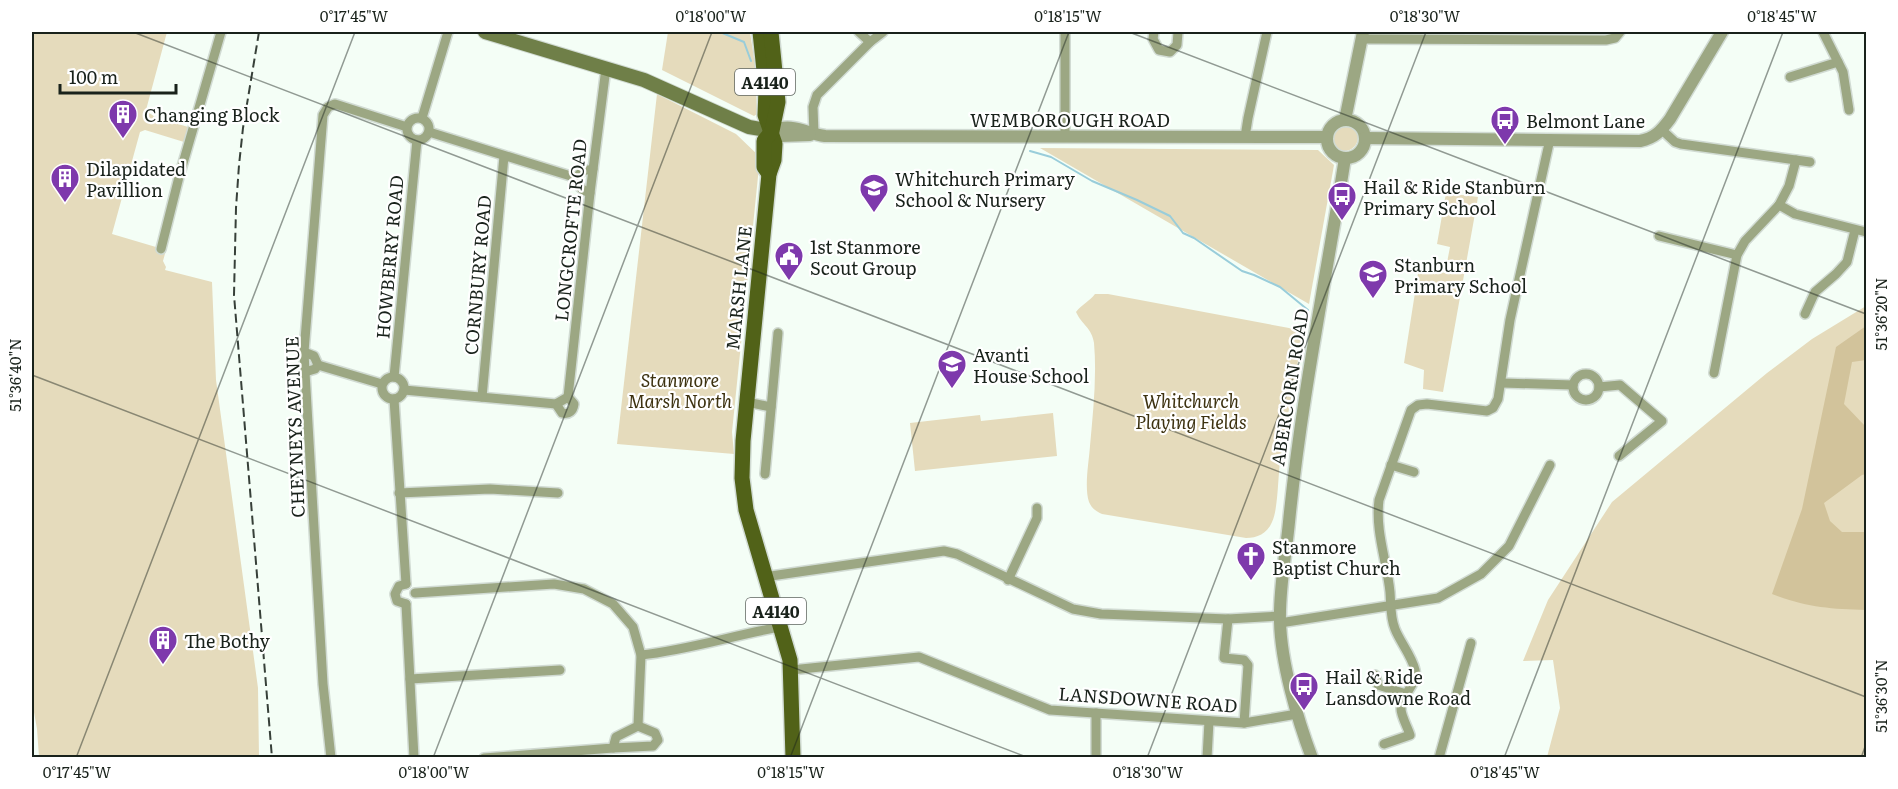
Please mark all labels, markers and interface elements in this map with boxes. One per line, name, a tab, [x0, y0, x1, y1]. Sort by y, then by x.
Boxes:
text: 0°17'45"W	[320, 4, 389, 27]
text: 0°18'00"W	[675, 4, 747, 27]
text: 0°18'15"W	[1034, 4, 1102, 27]
text: 0°18'30"W	[1390, 4, 1461, 27]
text: 0°18'45"W	[1747, 4, 1817, 27]
scale bar	[60, 57, 176, 95]
text: 100 m	[69, 63, 118, 90]
road number: A4140	[735, 69, 795, 95]
building icon: Changing Block	[107, 98, 139, 140]
place label: Changing Block	[144, 101, 280, 128]
bus stop icon: Belmont Lane	[1489, 104, 1521, 146]
street label: WEMBOROUGH ROAD	[970, 106, 1170, 133]
place label: Belmont Lane	[1526, 107, 1645, 134]
street label: LONGCROFTE ROAD	[547, 137, 593, 323]
place label: Dilapidated Pavillion	[86, 155, 186, 203]
building icon: Dilapidated Pavillion	[49, 162, 81, 204]
place label: Whitchurch Primary School & Nursery	[895, 165, 1076, 213]
school or university icon: Whitchurch Primary School & Nursery	[858, 172, 890, 214]
place label: Hail & Ride Stanburn Primary School	[1363, 173, 1546, 221]
street label: HOWBERRY ROAD	[368, 174, 410, 340]
bus stop icon: Hail & Ride Stanburn Primary School	[1326, 180, 1358, 222]
street label: CORNBURY ROAD	[457, 194, 497, 356]
street label: MARSH LANE	[718, 225, 758, 351]
place label: 1st Stanmore Scout Group	[810, 233, 920, 281]
public building icon: 1st Stanmore Scout Group	[773, 240, 805, 282]
place label: Stanburn Primary School	[1394, 251, 1527, 299]
school or university icon: Stanburn Primary School	[1357, 258, 1389, 300]
text: 51°36'20"N	[1869, 278, 1892, 350]
street label: ABERCORN ROAD	[1263, 306, 1315, 468]
street label: CHEYNEYS AVENUE	[277, 336, 311, 518]
text: 51°36'40"N	[3, 338, 26, 412]
place label: Avanti House School	[973, 341, 1089, 389]
school or university icon: Avanti House School	[936, 348, 968, 390]
park label: Stanmore Marsh North	[628, 366, 733, 414]
park label: Whitchurch Playing Fields	[1135, 387, 1247, 435]
place label: Stanmore Baptist Church	[1272, 533, 1401, 581]
church icon: Stanmore Baptist Church	[1235, 540, 1267, 582]
road number: A4140	[746, 598, 806, 624]
building icon: The Bothy	[147, 624, 179, 666]
place label: The Bothy	[184, 627, 270, 654]
text: 51°36'30"N	[1869, 659, 1892, 733]
place label: Hail & Ride Lansdowne Road	[1325, 663, 1471, 711]
bus stop icon: Hail & Ride Lansdowne Road	[1288, 670, 1320, 712]
street label: LANSDOWNE ROAD	[1058, 679, 1238, 719]
text: 0°17'45"W	[43, 760, 112, 783]
text: 0°18'00"W	[398, 760, 470, 783]
text: 0°18'15"W	[757, 760, 825, 783]
text: 0°18'30"W	[1113, 760, 1184, 783]
text: 0°18'45"W	[1470, 760, 1540, 783]

